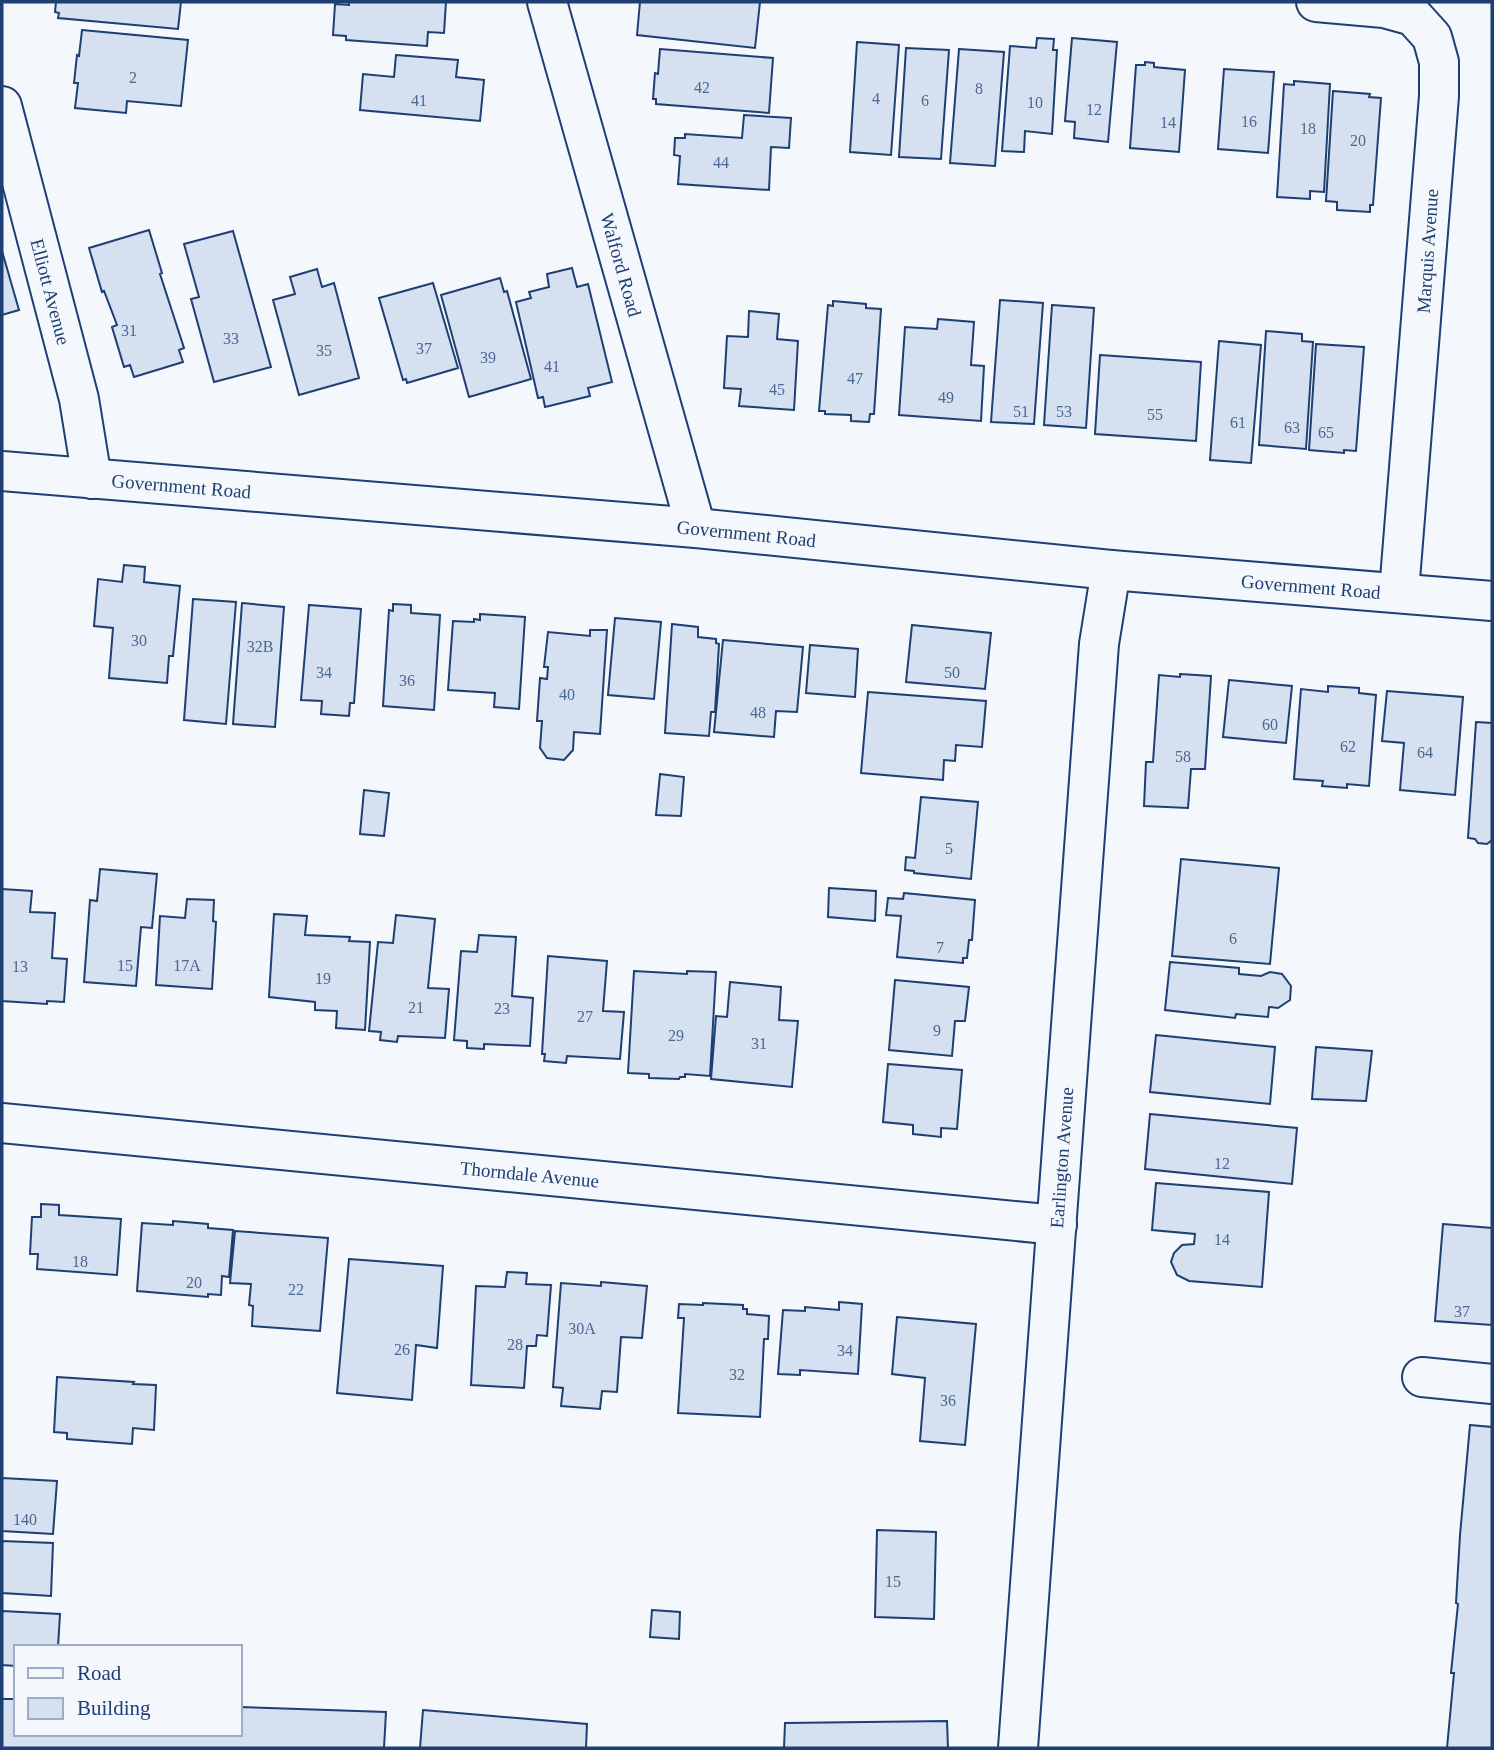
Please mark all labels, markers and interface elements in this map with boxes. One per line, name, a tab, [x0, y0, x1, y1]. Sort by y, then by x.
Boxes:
house number: 2	[129, 69, 137, 86]
house number: 42	[694, 79, 710, 96]
house number: 8	[975, 80, 983, 97]
house number: 4	[872, 90, 880, 107]
house number: 41	[411, 92, 427, 109]
house number: 6	[921, 92, 929, 109]
house number: 10	[1027, 94, 1043, 111]
house number: 12	[1086, 101, 1102, 118]
house number: 16	[1241, 113, 1257, 130]
house number: 14	[1160, 114, 1176, 131]
house number: 18	[1300, 120, 1316, 137]
house number: 20	[1350, 132, 1366, 149]
house number: 44	[713, 154, 729, 171]
street label: Marquis Avenue	[1413, 188, 1442, 314]
street label: Walford Road	[596, 211, 646, 319]
street label: Elliott Avenue	[26, 236, 74, 347]
house number: 31	[121, 322, 137, 339]
house number: 33	[223, 330, 239, 347]
house number: 37	[416, 340, 432, 357]
house number: 35	[316, 342, 332, 359]
house number: 39	[480, 349, 496, 366]
house number: 41	[544, 358, 560, 375]
house number: 47	[847, 370, 863, 387]
house number: 45	[769, 381, 785, 398]
house number: 49	[938, 389, 954, 406]
house number: 51	[1013, 403, 1029, 420]
house number: 53	[1056, 403, 1072, 420]
house number: 55	[1147, 406, 1163, 423]
house number: 61	[1230, 414, 1246, 431]
house number: 63	[1284, 419, 1300, 436]
house number: 65	[1318, 424, 1334, 441]
street label: Government Road	[111, 470, 252, 502]
street label: Government Road	[676, 516, 817, 551]
street label: Government Road	[1240, 571, 1382, 603]
house number: 30	[131, 632, 147, 649]
house number: 32B	[247, 638, 273, 655]
house number: 34	[316, 664, 332, 681]
house number: 50	[944, 664, 960, 681]
house number: 36	[399, 672, 415, 689]
house number: 40	[559, 686, 575, 703]
house number: 48	[750, 704, 766, 721]
house number: 60	[1262, 716, 1278, 733]
house number: 62	[1340, 738, 1356, 755]
house number: 64	[1417, 744, 1433, 761]
house number: 58	[1175, 748, 1191, 765]
house number: 5	[945, 840, 953, 857]
house number: 6	[1229, 930, 1237, 947]
house number: 7	[936, 939, 944, 956]
house number: 15	[117, 957, 133, 974]
house number: 17A	[173, 957, 201, 974]
house number: 13	[12, 958, 28, 975]
house number: 19	[315, 970, 331, 987]
house number: 21	[408, 999, 424, 1016]
house number: 23	[494, 1000, 510, 1017]
house number: 27	[577, 1008, 593, 1025]
house number: 9	[933, 1022, 941, 1039]
house number: 29	[668, 1027, 684, 1044]
house number: 31	[751, 1035, 767, 1052]
street label: Earlington Avenue	[1046, 1086, 1077, 1229]
house number: 12	[1214, 1155, 1230, 1172]
street label: Thorndale Avenue	[459, 1157, 600, 1192]
house number: 14	[1214, 1231, 1230, 1248]
house number: 18	[72, 1253, 88, 1270]
house number: 20	[186, 1274, 202, 1291]
house number: 22	[288, 1281, 304, 1298]
house number: 37	[1454, 1303, 1470, 1320]
house number: 30A	[568, 1320, 596, 1337]
house number: 28	[507, 1336, 523, 1353]
house number: 26	[394, 1341, 410, 1358]
house number: 34	[837, 1342, 853, 1359]
house number: 32	[729, 1366, 745, 1383]
house number: 36	[940, 1392, 956, 1409]
house number: 140	[13, 1511, 37, 1528]
house number: 15	[885, 1573, 901, 1590]
legend	[14, 1645, 242, 1736]
text: Road	[77, 1661, 122, 1685]
text: Building	[77, 1696, 151, 1720]

